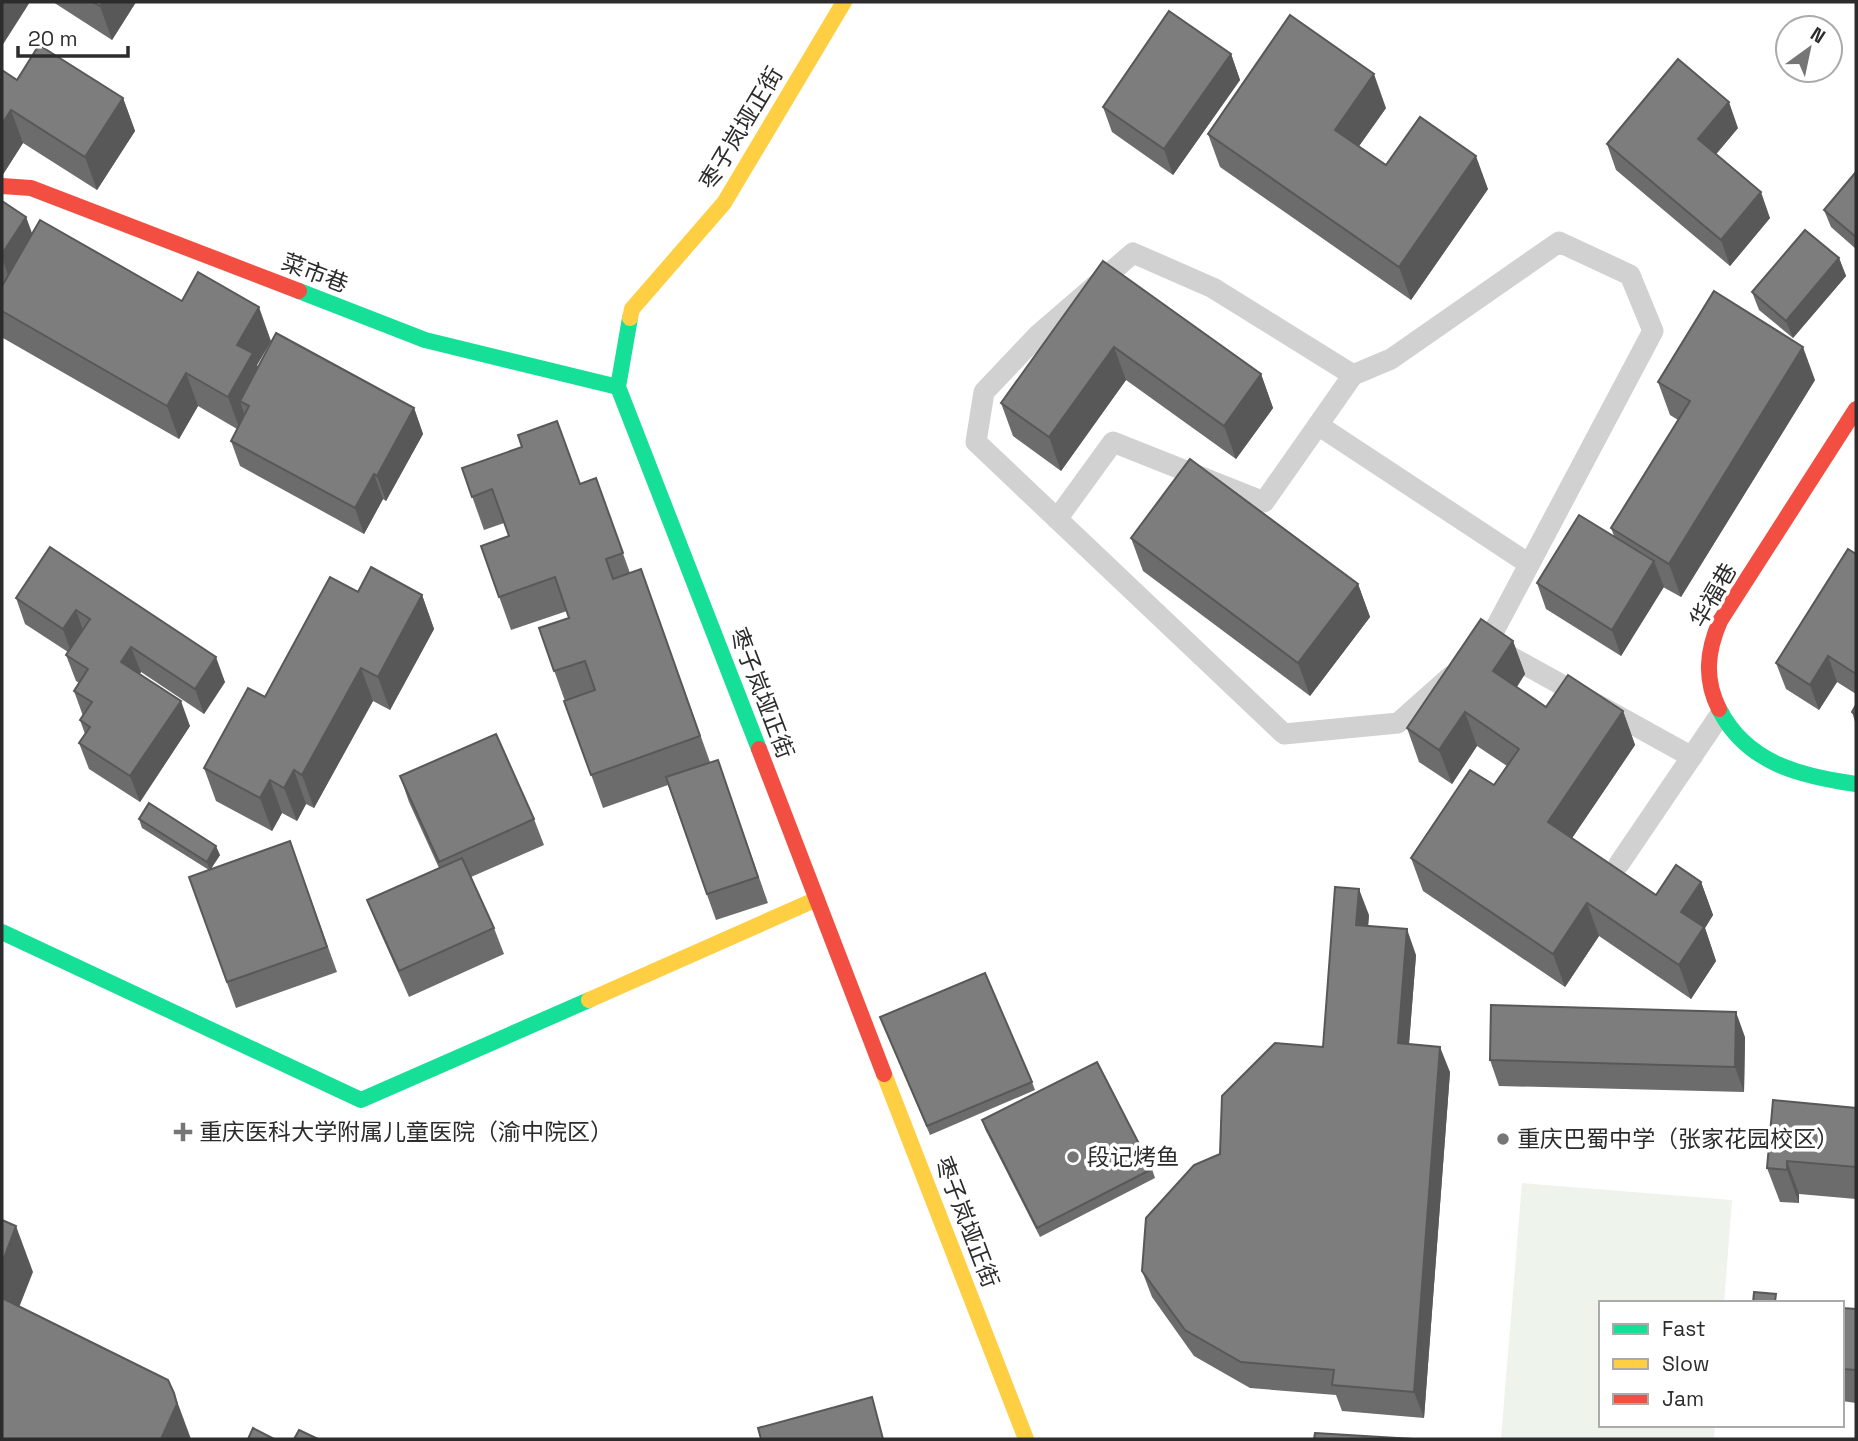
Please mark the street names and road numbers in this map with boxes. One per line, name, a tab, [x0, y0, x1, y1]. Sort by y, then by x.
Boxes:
street label: 枣子岚垭正街	[693, 61, 789, 195]
street label: 菜市巷	[277, 247, 353, 299]
street label: 华福巷	[1683, 558, 1743, 632]
street label: 枣子岚垭正街	[723, 623, 801, 763]
street label: 枣子岚垭正街	[928, 1152, 1006, 1292]

